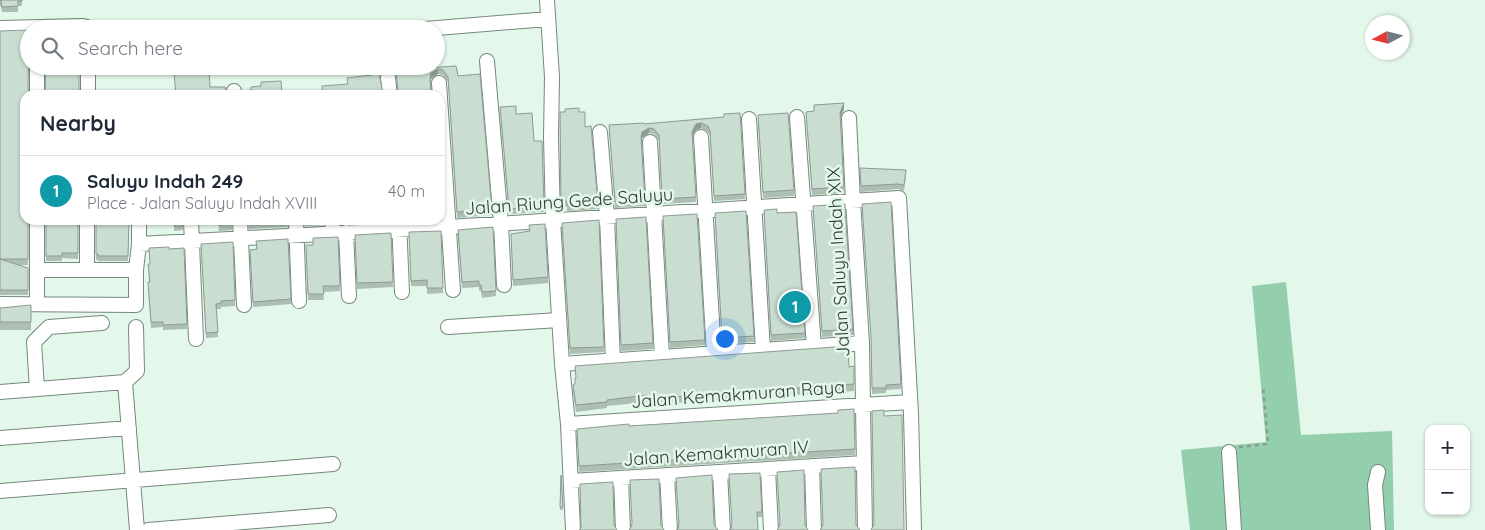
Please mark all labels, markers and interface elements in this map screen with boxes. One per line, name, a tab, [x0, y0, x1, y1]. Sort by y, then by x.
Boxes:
north arrow	[1365, 15, 1410, 60]
search box	[20, 20, 445, 75]
icon: search	[38, 34, 66, 62]
text: Search here	[78, 36, 183, 60]
text: Nearby	[40, 110, 116, 136]
street label: Jalan Saluyu Indah XIX	[822, 166, 854, 358]
text: Saluyu Indah 249	[87, 169, 243, 193]
text: 1	[53, 181, 59, 201]
text: 40 m	[388, 181, 425, 201]
street label: Jalan Riung Gede Saluyu	[464, 182, 674, 220]
text: Place · Jalan Saluyu Indah XVIII	[87, 193, 317, 213]
pin: 1	[779, 288, 811, 326]
your location	[712, 326, 738, 352]
street label: Jalan Kemakmuran Raya	[630, 375, 846, 413]
map controls	[1425, 425, 1470, 515]
button: +	[1425, 425, 1470, 470]
street label: Jalan Kemakmuran IV	[622, 435, 810, 471]
button: −	[1425, 470, 1470, 515]

